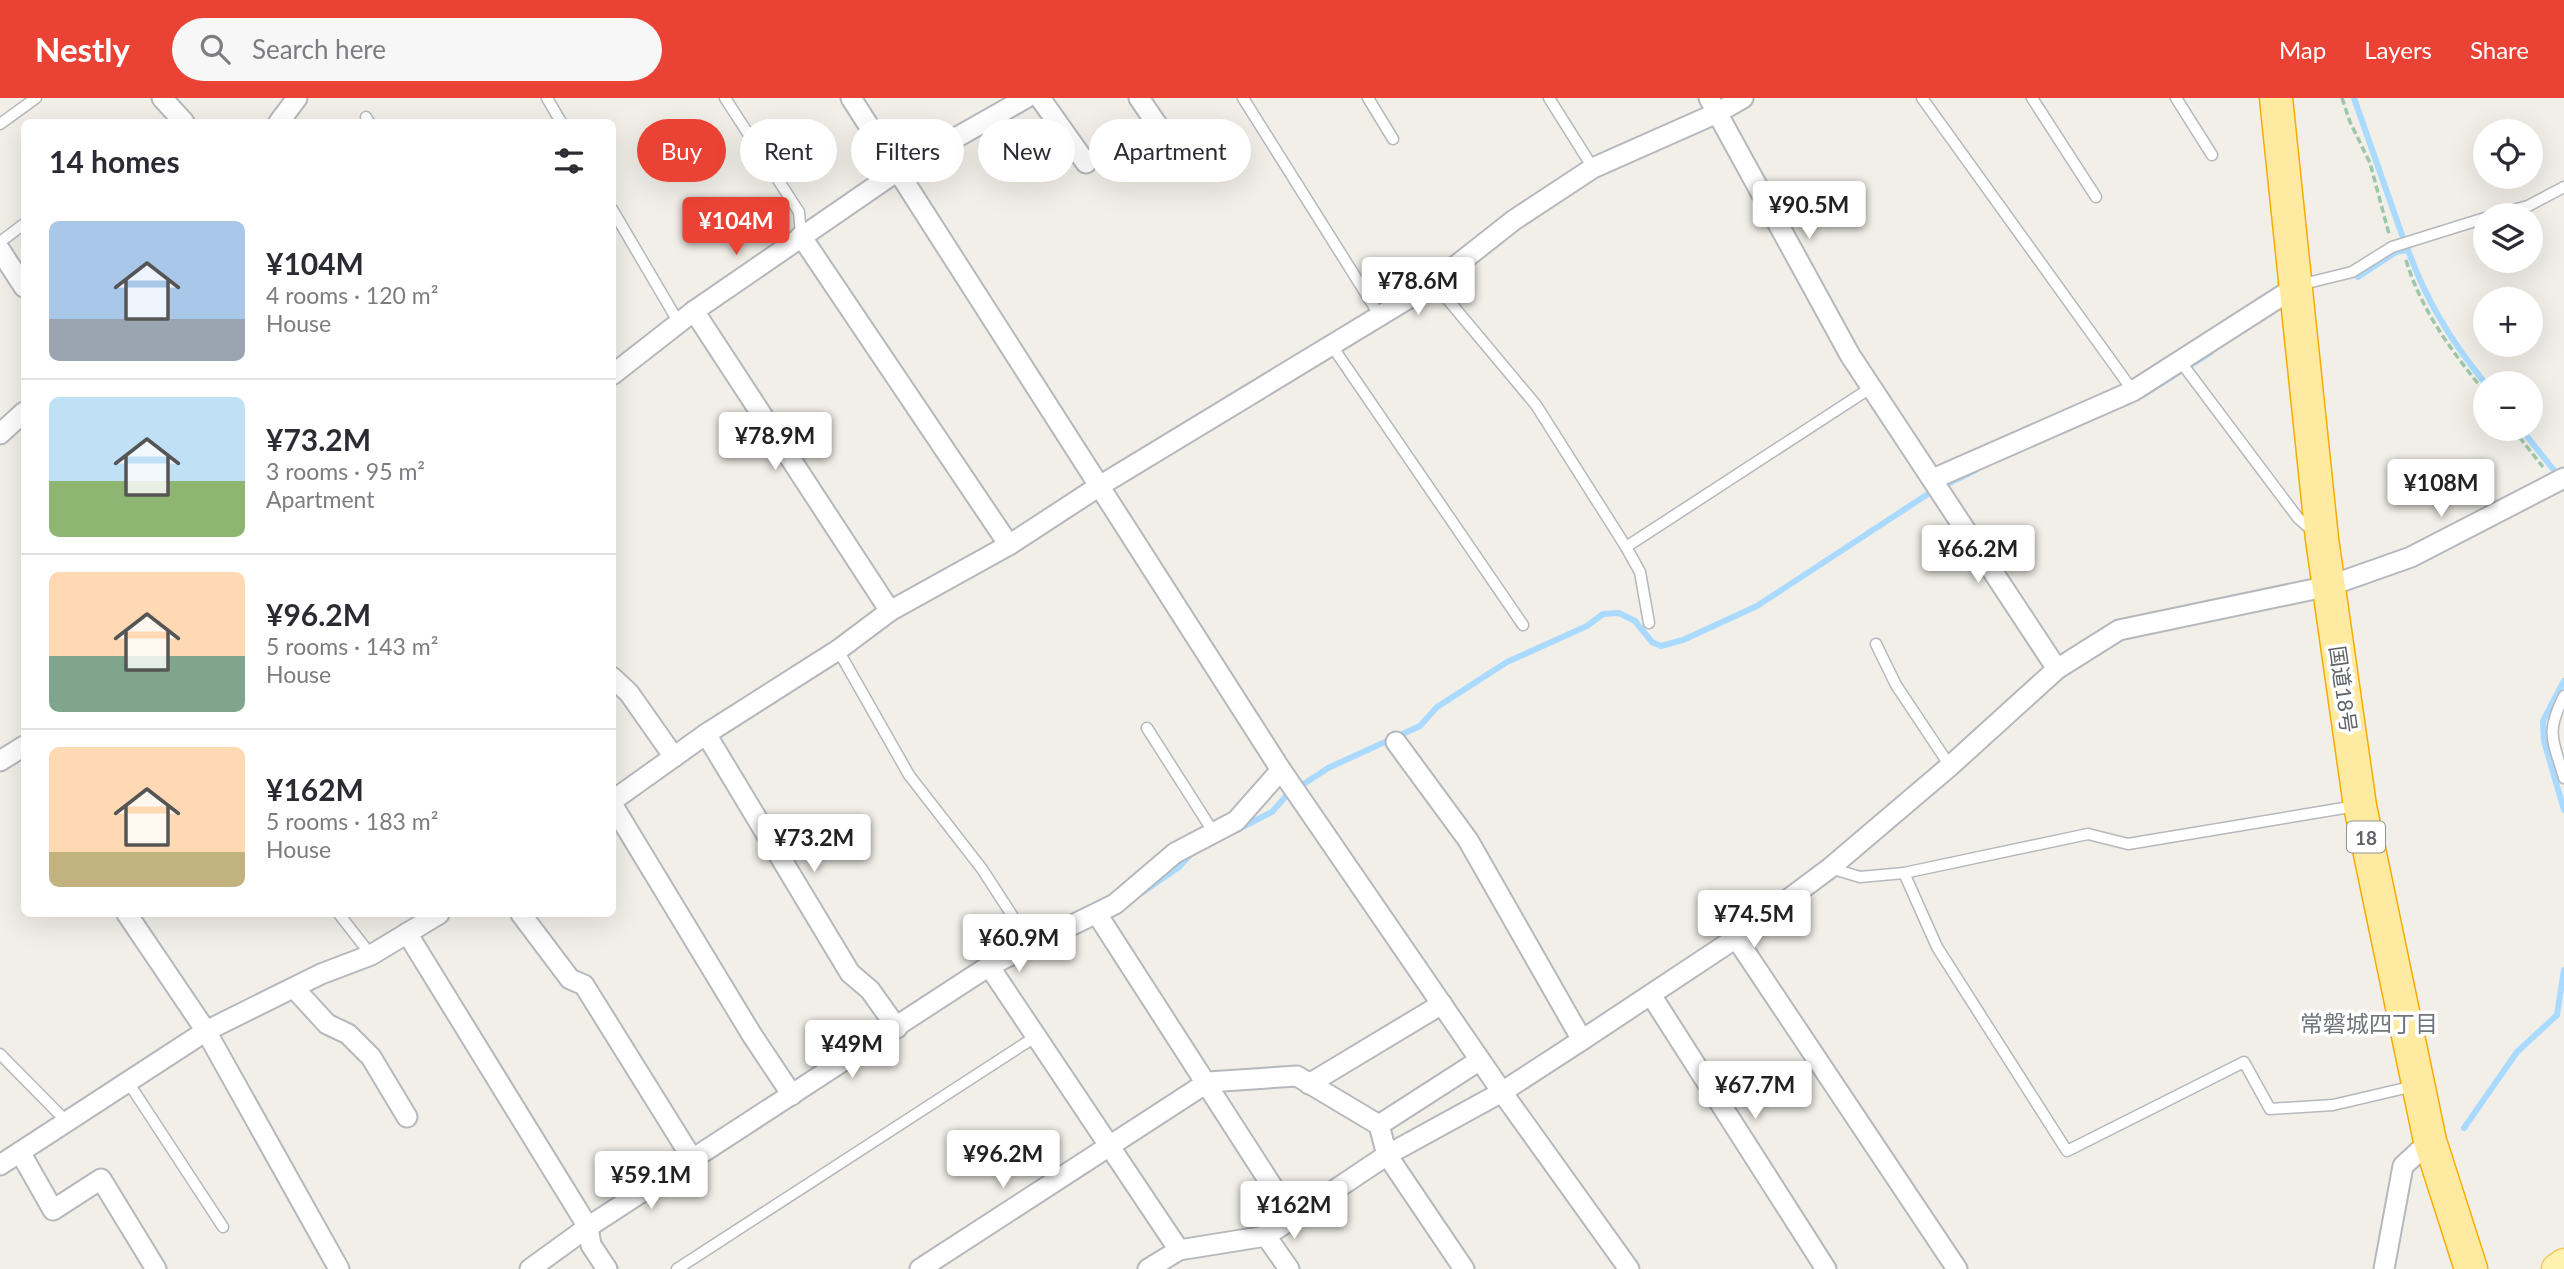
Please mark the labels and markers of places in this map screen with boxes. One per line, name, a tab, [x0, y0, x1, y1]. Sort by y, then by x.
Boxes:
pin: ¥90.5M	[1752, 181, 1866, 241]
pin: ¥104M	[687, 198, 785, 257]
pin: ¥78.6M	[1361, 258, 1475, 317]
pin: ¥78.9M	[718, 412, 832, 472]
pin: ¥108M	[2392, 460, 2490, 519]
pin: ¥66.2M	[1921, 526, 2035, 585]
pin: ¥73.2M	[757, 814, 871, 874]
pin: ¥74.5M	[1697, 890, 1811, 950]
pin: ¥60.9M	[962, 914, 1076, 974]
pin: ¥49M	[811, 1020, 893, 1080]
pin: ¥67.7M	[1698, 1062, 1812, 1121]
pin: ¥96.2M	[946, 1130, 1060, 1190]
pin: ¥59.1M	[594, 1152, 708, 1211]
pin: ¥162M	[1245, 1182, 1343, 1241]

